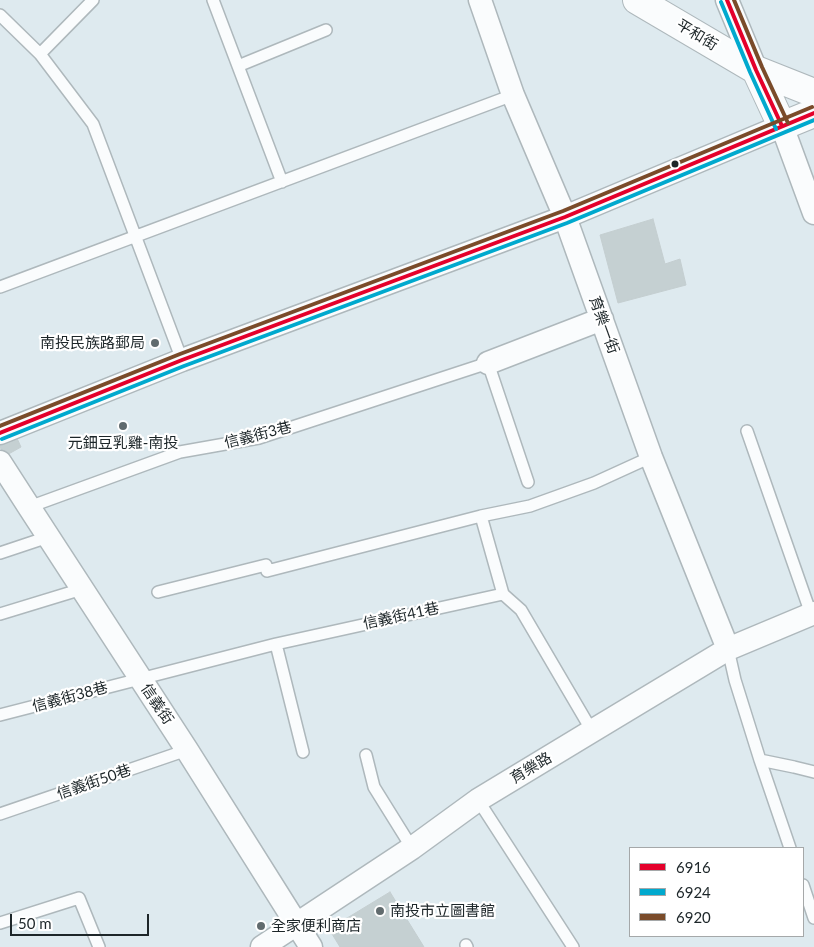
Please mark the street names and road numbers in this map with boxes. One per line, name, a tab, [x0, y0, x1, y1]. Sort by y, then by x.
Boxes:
street label: 平和街	[673, 16, 721, 54]
street label: 育樂一街	[585, 294, 623, 356]
street label: 信義街3巷	[222, 418, 294, 452]
street label: 信義街41巷	[361, 599, 441, 633]
street label: 信義街38巷	[30, 678, 110, 716]
street label: 信義街	[137, 680, 177, 728]
street label: 育樂路	[507, 749, 555, 787]
street label: 信義街50巷	[54, 761, 134, 803]

